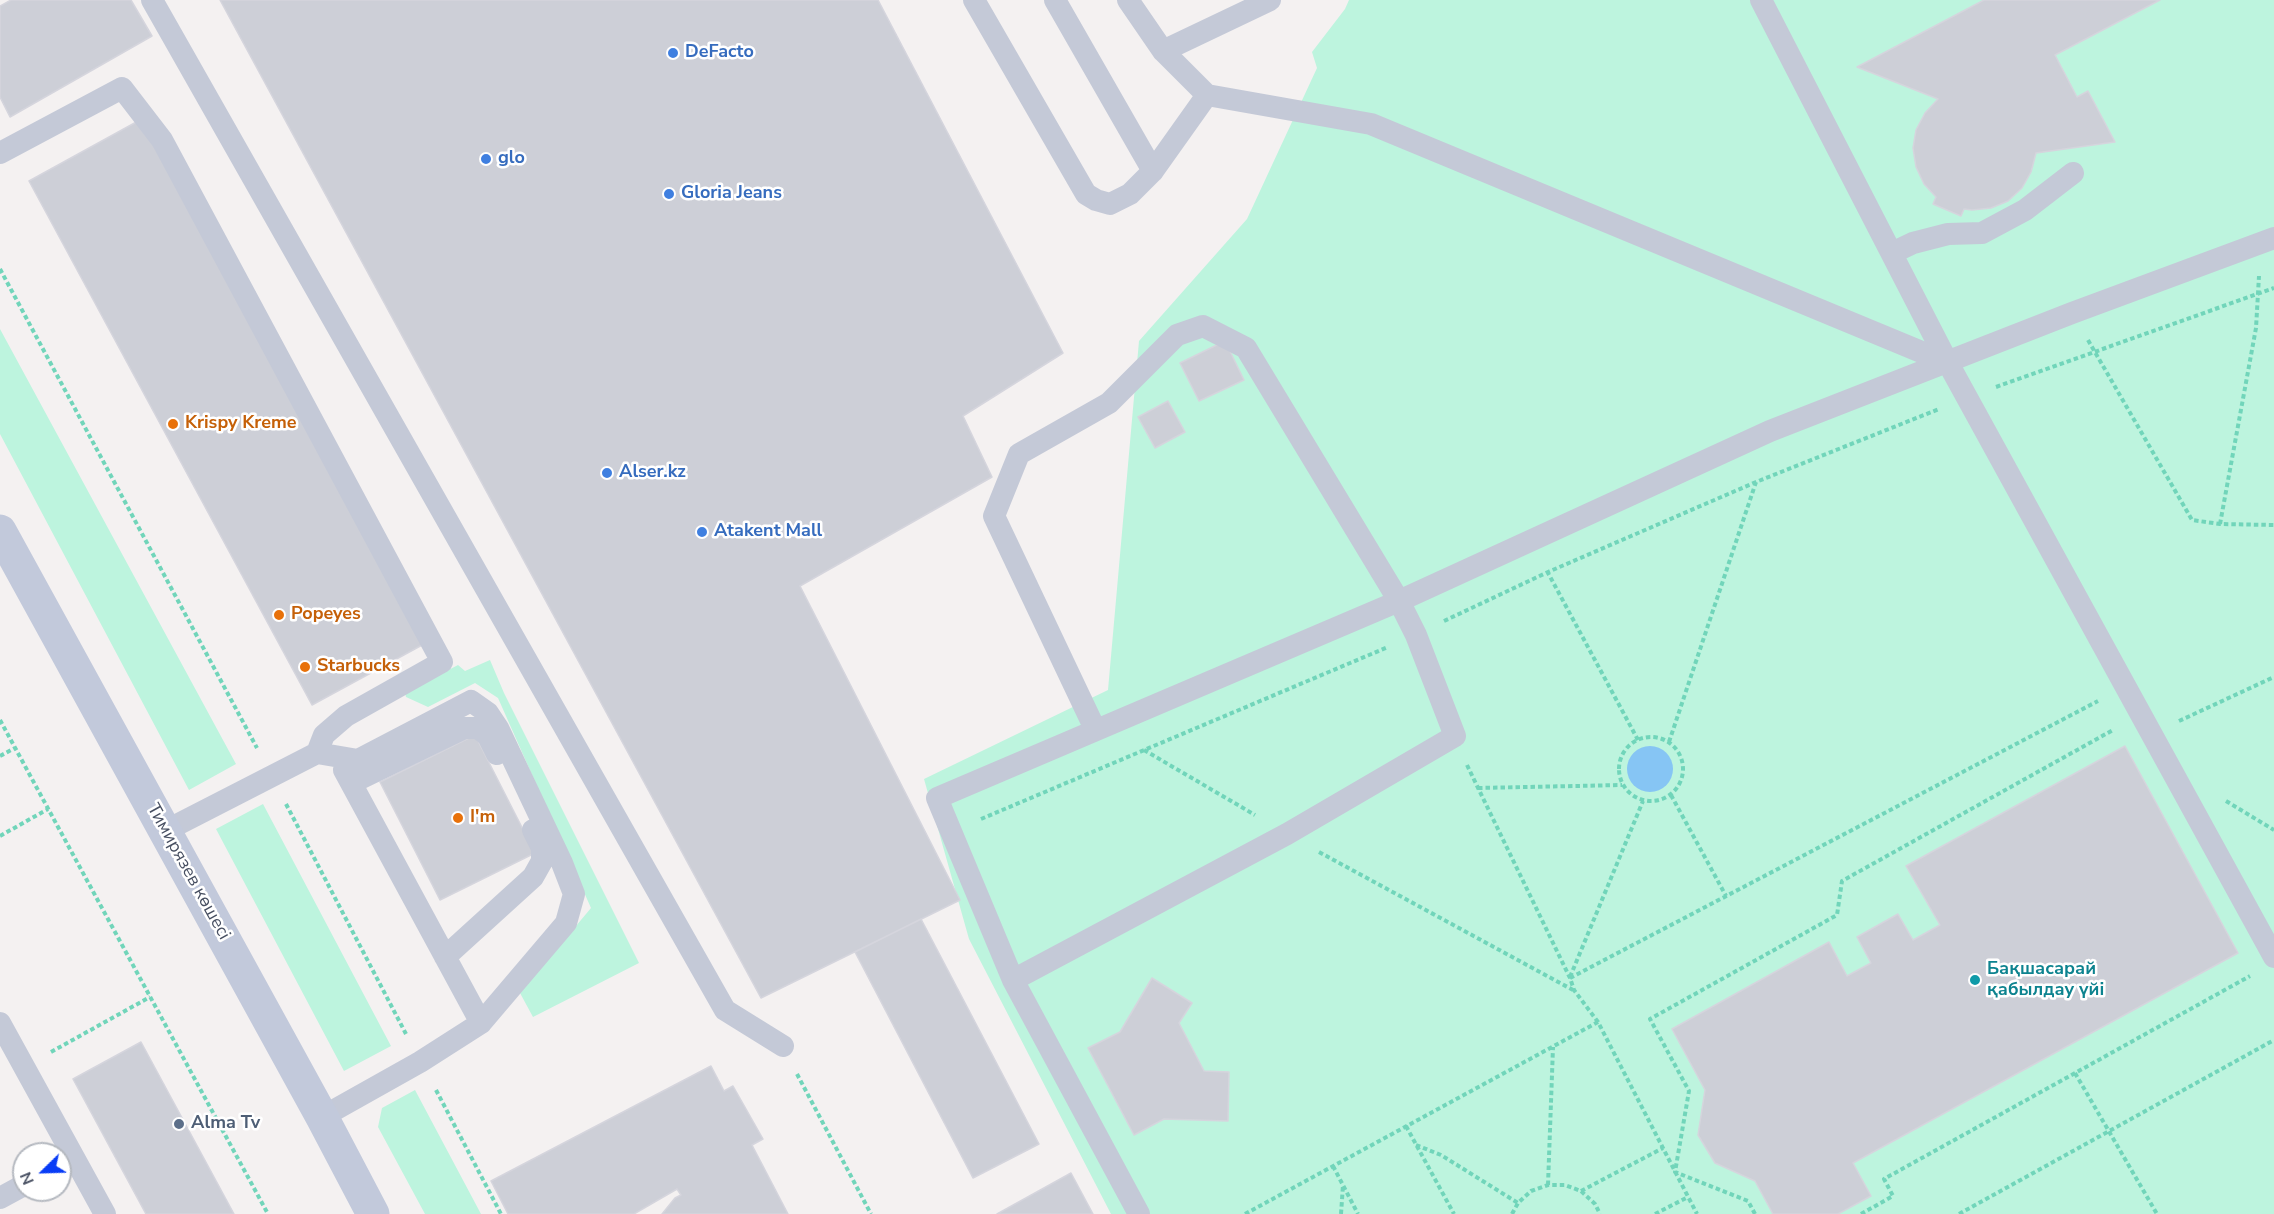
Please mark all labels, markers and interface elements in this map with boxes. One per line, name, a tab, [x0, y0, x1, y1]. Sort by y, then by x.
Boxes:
place label: DeFacto	[685, 42, 754, 64]
marker: DeFacto	[666, 46, 680, 60]
place label: glo	[498, 148, 525, 170]
marker: glo	[479, 152, 493, 166]
place label: Gloria Jeans	[681, 183, 782, 205]
marker: Gloria Jeans	[662, 187, 676, 201]
place label: Krispy Kreme	[185, 413, 296, 435]
marker: Krispy Kreme	[166, 417, 180, 431]
place label: Alser.kz	[619, 462, 686, 484]
marker: Alser.kz	[600, 466, 614, 480]
place label: Atakent Mall	[714, 521, 822, 543]
marker: Atakent Mall	[695, 525, 709, 539]
place label: Popeyes	[291, 604, 361, 626]
marker: Popeyes	[272, 608, 286, 622]
place label: Starbucks	[317, 656, 400, 678]
marker: Starbucks	[298, 660, 312, 674]
street label: Тимирязев көшесі	[142, 800, 234, 944]
place label: I'm	[470, 807, 495, 829]
marker: I'm	[451, 811, 465, 825]
place label: Бақшасарай қабылдау үйі	[1987, 959, 2104, 1002]
marker: Бақшасарай қабылдау үйі	[1968, 973, 1982, 987]
place label: Alma Tv	[191, 1113, 260, 1135]
marker: Alma Tv	[172, 1117, 186, 1131]
north arrow	[12, 1142, 72, 1202]
text: N	[15, 1168, 40, 1188]

